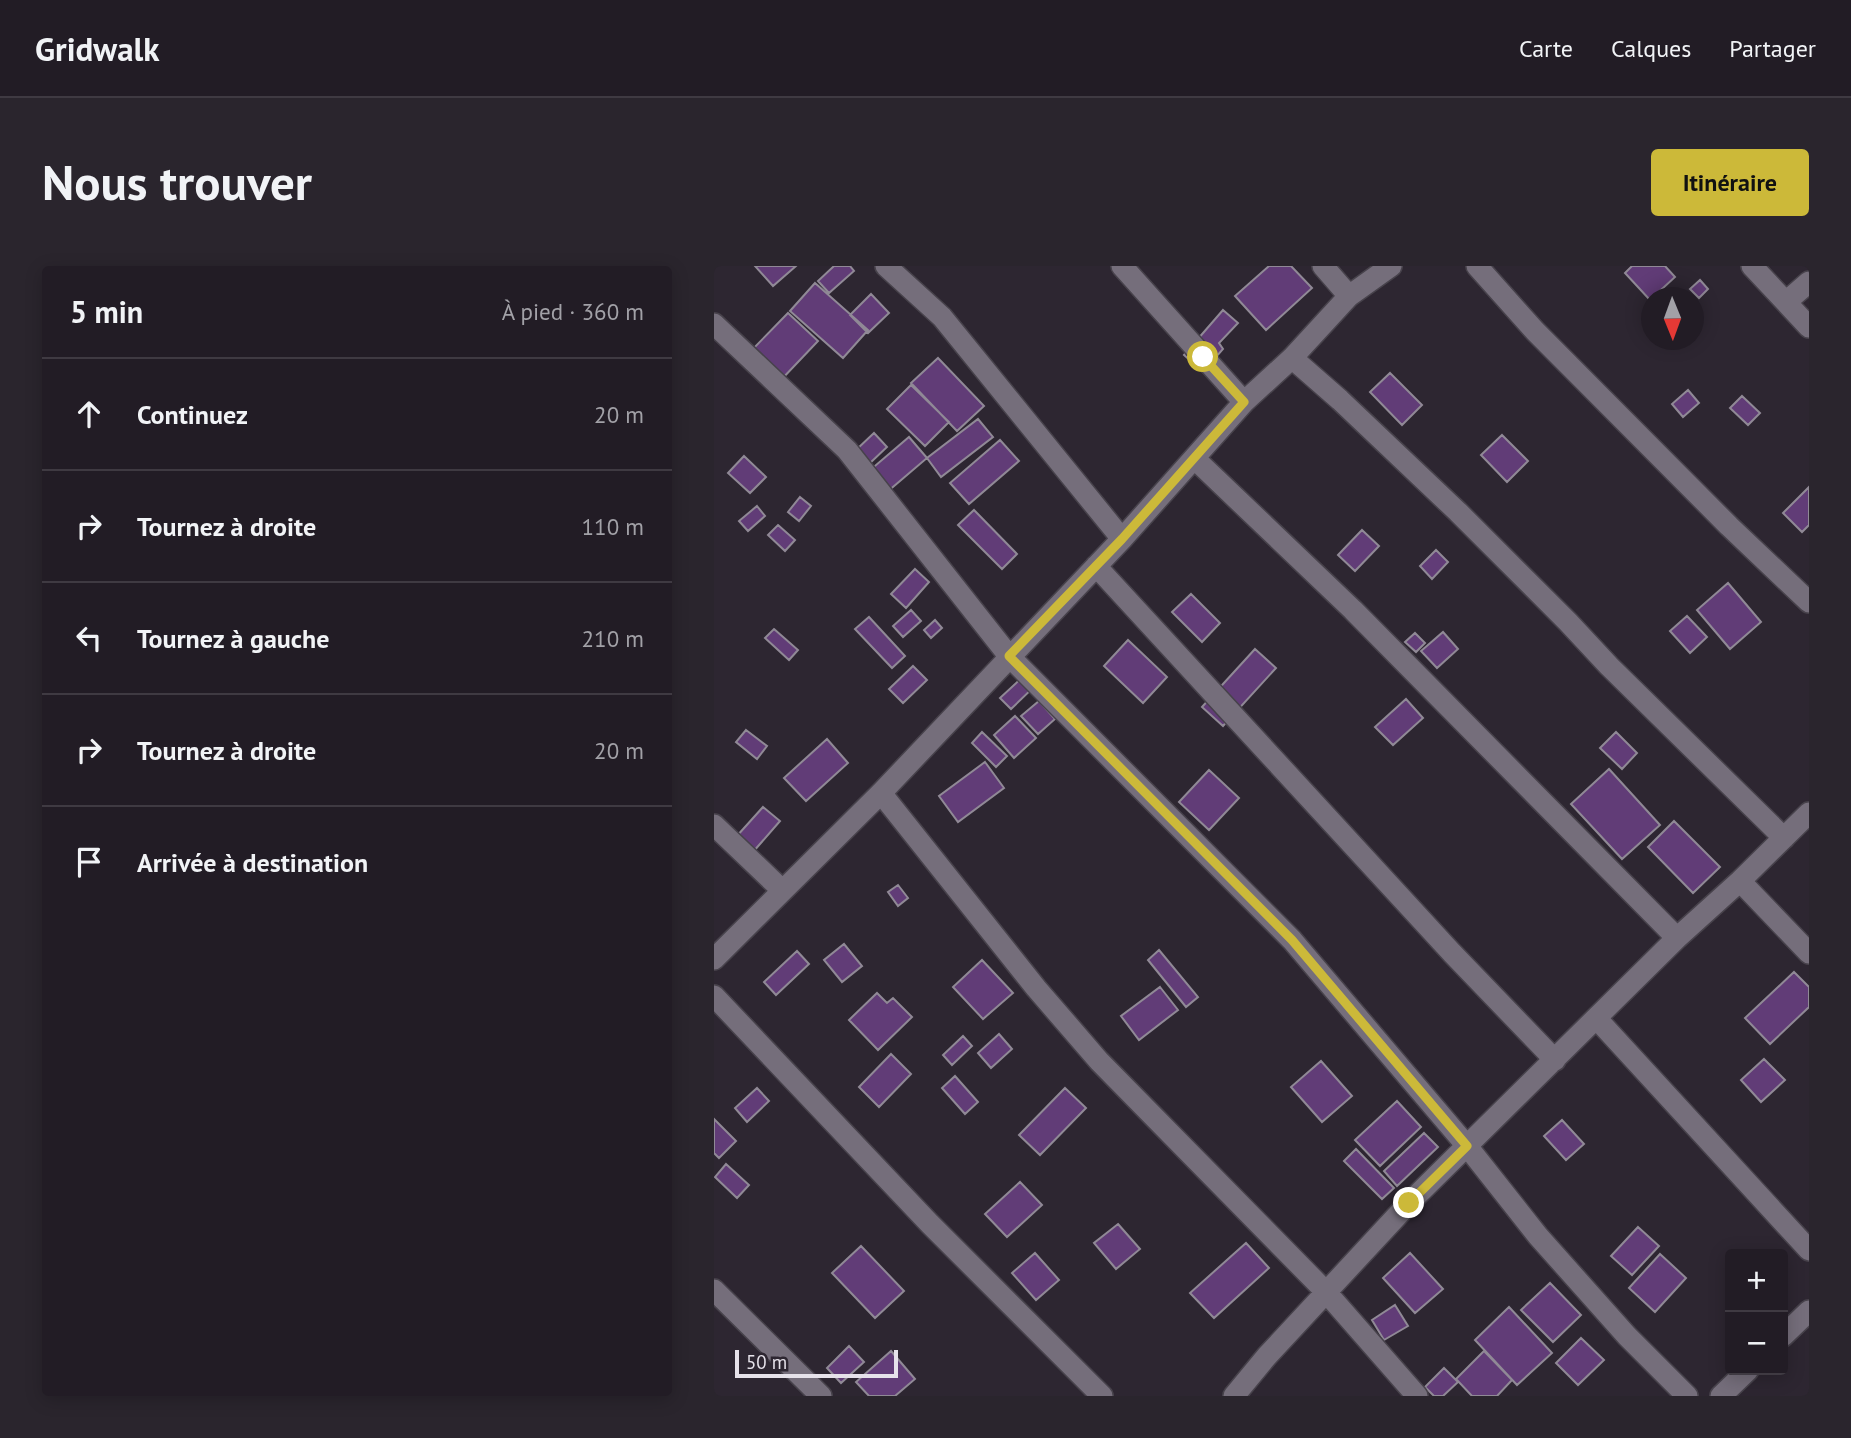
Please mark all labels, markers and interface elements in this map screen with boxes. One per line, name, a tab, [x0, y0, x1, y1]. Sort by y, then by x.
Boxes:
text: Gridwalk	[35, 27, 159, 70]
text: Carte	[1519, 33, 1573, 64]
text: Calques	[1611, 33, 1691, 64]
text: Partager	[1729, 33, 1816, 64]
button: Itinéraire	[1651, 149, 1809, 216]
text: Nous trouver	[42, 150, 312, 214]
north arrow	[1641, 287, 1704, 350]
text: 5 min	[70, 292, 143, 331]
text: À pied · 360 m	[502, 297, 644, 326]
route start	[1187, 341, 1218, 372]
icon: ahead	[70, 395, 108, 433]
text: Continuez	[137, 398, 248, 431]
text: 20 m	[594, 400, 644, 429]
icon: right	[70, 507, 108, 545]
text: Tournez à droite	[137, 510, 316, 543]
text: 110 m	[582, 512, 644, 541]
icon: left	[70, 619, 108, 657]
text: Tournez à gauche	[137, 622, 329, 655]
text: 210 m	[582, 624, 644, 653]
icon: right	[70, 731, 108, 769]
text: Tournez à droite	[137, 734, 316, 767]
text: 20 m	[594, 736, 644, 765]
icon: arrive	[70, 843, 108, 881]
text: Arrivée à destination	[137, 846, 368, 879]
route end	[1393, 1187, 1424, 1218]
map controls	[1725, 1249, 1788, 1375]
button: +	[1725, 1249, 1788, 1312]
button: −	[1725, 1312, 1788, 1375]
scale bar	[735, 1347, 898, 1379]
text: 50 m	[746, 1350, 787, 1374]

